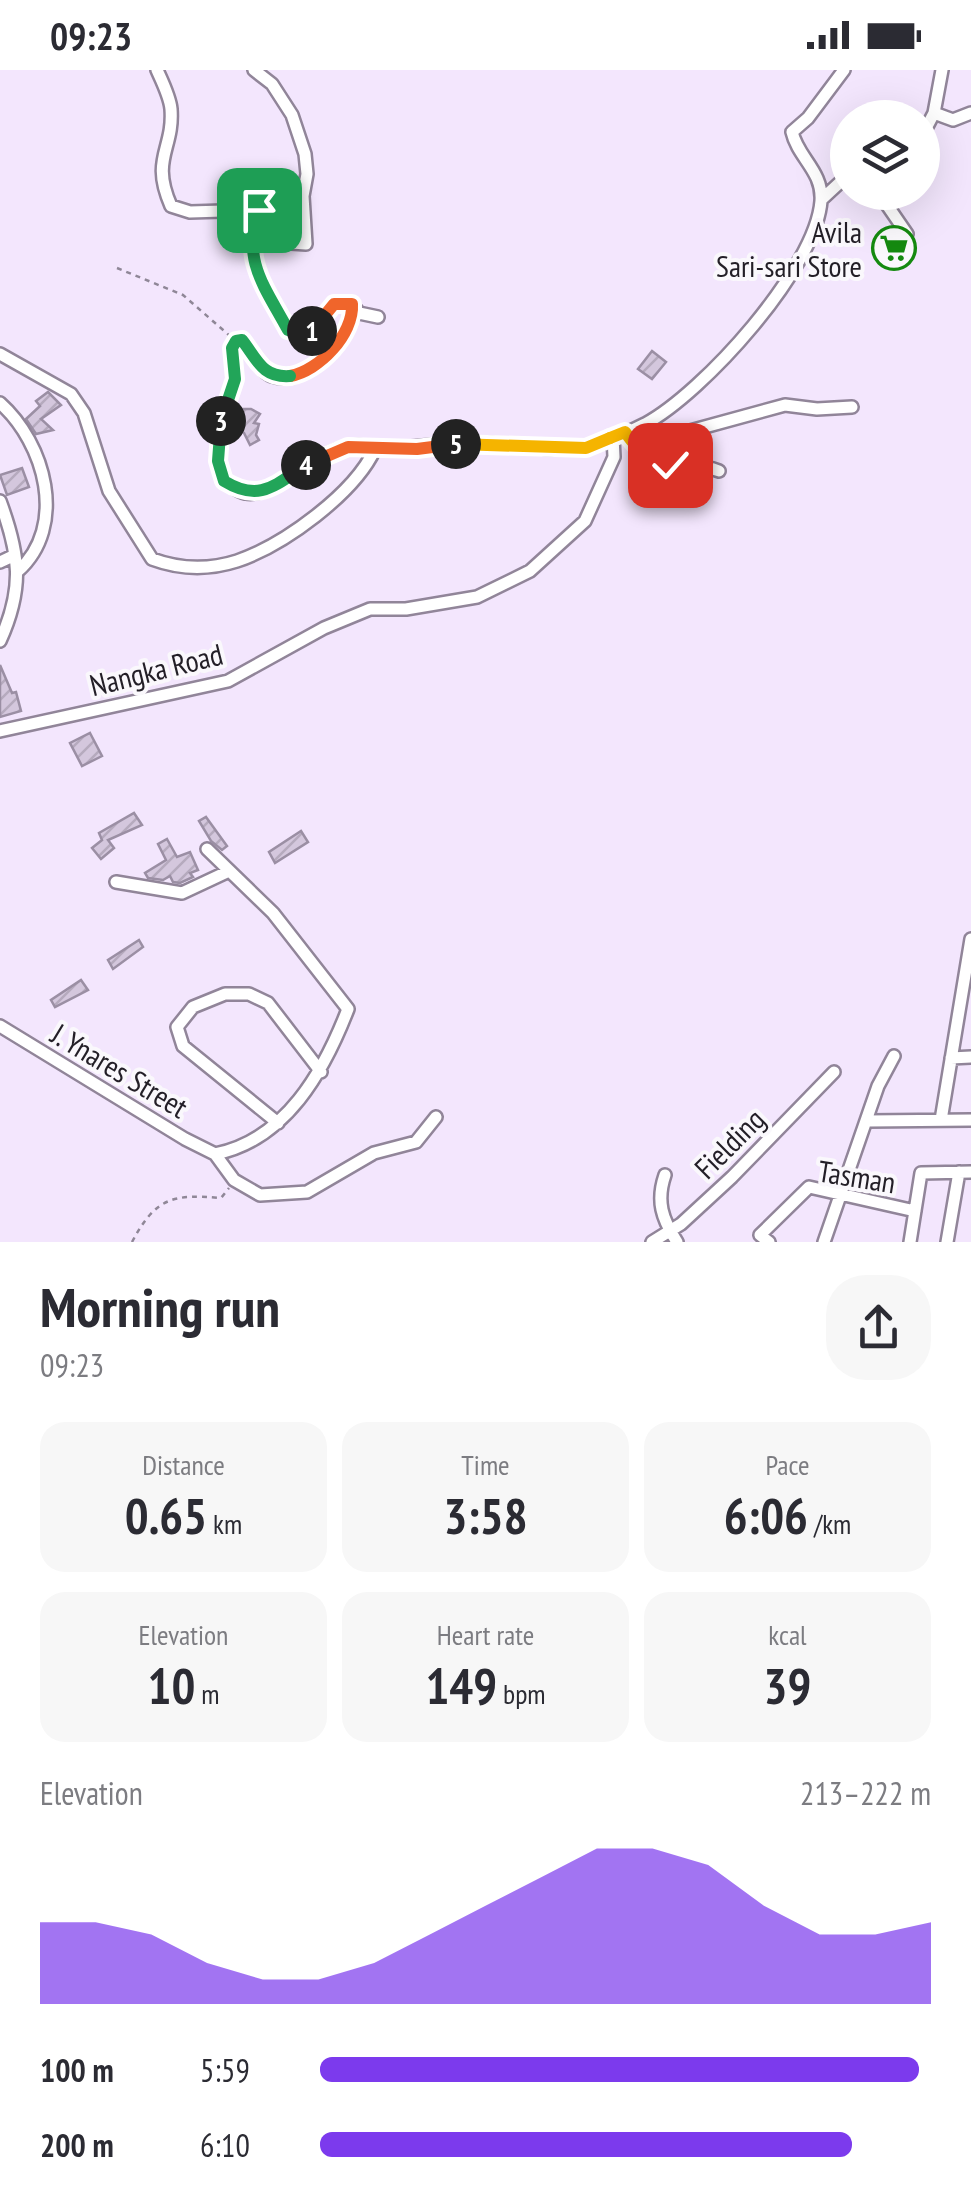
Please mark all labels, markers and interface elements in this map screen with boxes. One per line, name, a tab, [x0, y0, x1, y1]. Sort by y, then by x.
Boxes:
text: 09:23	[50, 11, 132, 60]
map controls	[830, 100, 940, 210]
button: layers	[830, 100, 940, 210]
pin	[217, 168, 302, 253]
icon: arrive	[232, 183, 287, 238]
place label: Avila Sari-sari Store	[716, 212, 862, 285]
supermarket icon: Avila Sari-sari Store	[871, 225, 917, 271]
pin: 1	[287, 306, 337, 356]
text: 1	[305, 312, 319, 349]
pin: 3	[196, 396, 246, 446]
text: 3	[214, 402, 228, 439]
pin: 5	[431, 419, 481, 469]
pin	[628, 423, 713, 508]
text: 5	[449, 425, 463, 462]
icon: check	[643, 438, 698, 493]
pin: 4	[281, 440, 331, 490]
text: 4	[299, 446, 313, 483]
street label: Nangka Road	[86, 634, 226, 704]
street label: J. Ynares Street	[44, 1013, 196, 1126]
street label: Fielding	[686, 1100, 772, 1186]
street label: Tasman	[816, 1151, 898, 1201]
text: Morning run	[40, 1271, 280, 1342]
button: share	[826, 1275, 931, 1380]
text: 09:23	[40, 1344, 104, 1386]
text: Distance	[142, 1446, 225, 1483]
text: Time	[461, 1446, 510, 1483]
text: Pace	[765, 1446, 810, 1483]
text: 0.65	[125, 1483, 207, 1548]
text: 3:58	[443, 1483, 528, 1548]
text: 6:06	[724, 1483, 808, 1548]
text: km	[207, 1505, 242, 1542]
text: /km	[808, 1505, 851, 1542]
text: Elevation	[139, 1616, 228, 1653]
text: Heart rate	[437, 1616, 534, 1653]
text: kcal	[768, 1616, 807, 1653]
text: 10	[148, 1653, 195, 1718]
text: 149	[425, 1653, 497, 1718]
text: 39	[764, 1653, 811, 1718]
text: m	[195, 1675, 219, 1712]
text: bpm	[497, 1675, 546, 1712]
text: Elevation	[40, 1772, 143, 1814]
text: 213–222 m	[800, 1772, 931, 1814]
text: 100 m	[40, 2049, 114, 2091]
text: 5:59	[200, 2049, 250, 2091]
text: 200 m	[40, 2124, 114, 2166]
text: 6:10	[200, 2124, 250, 2166]

